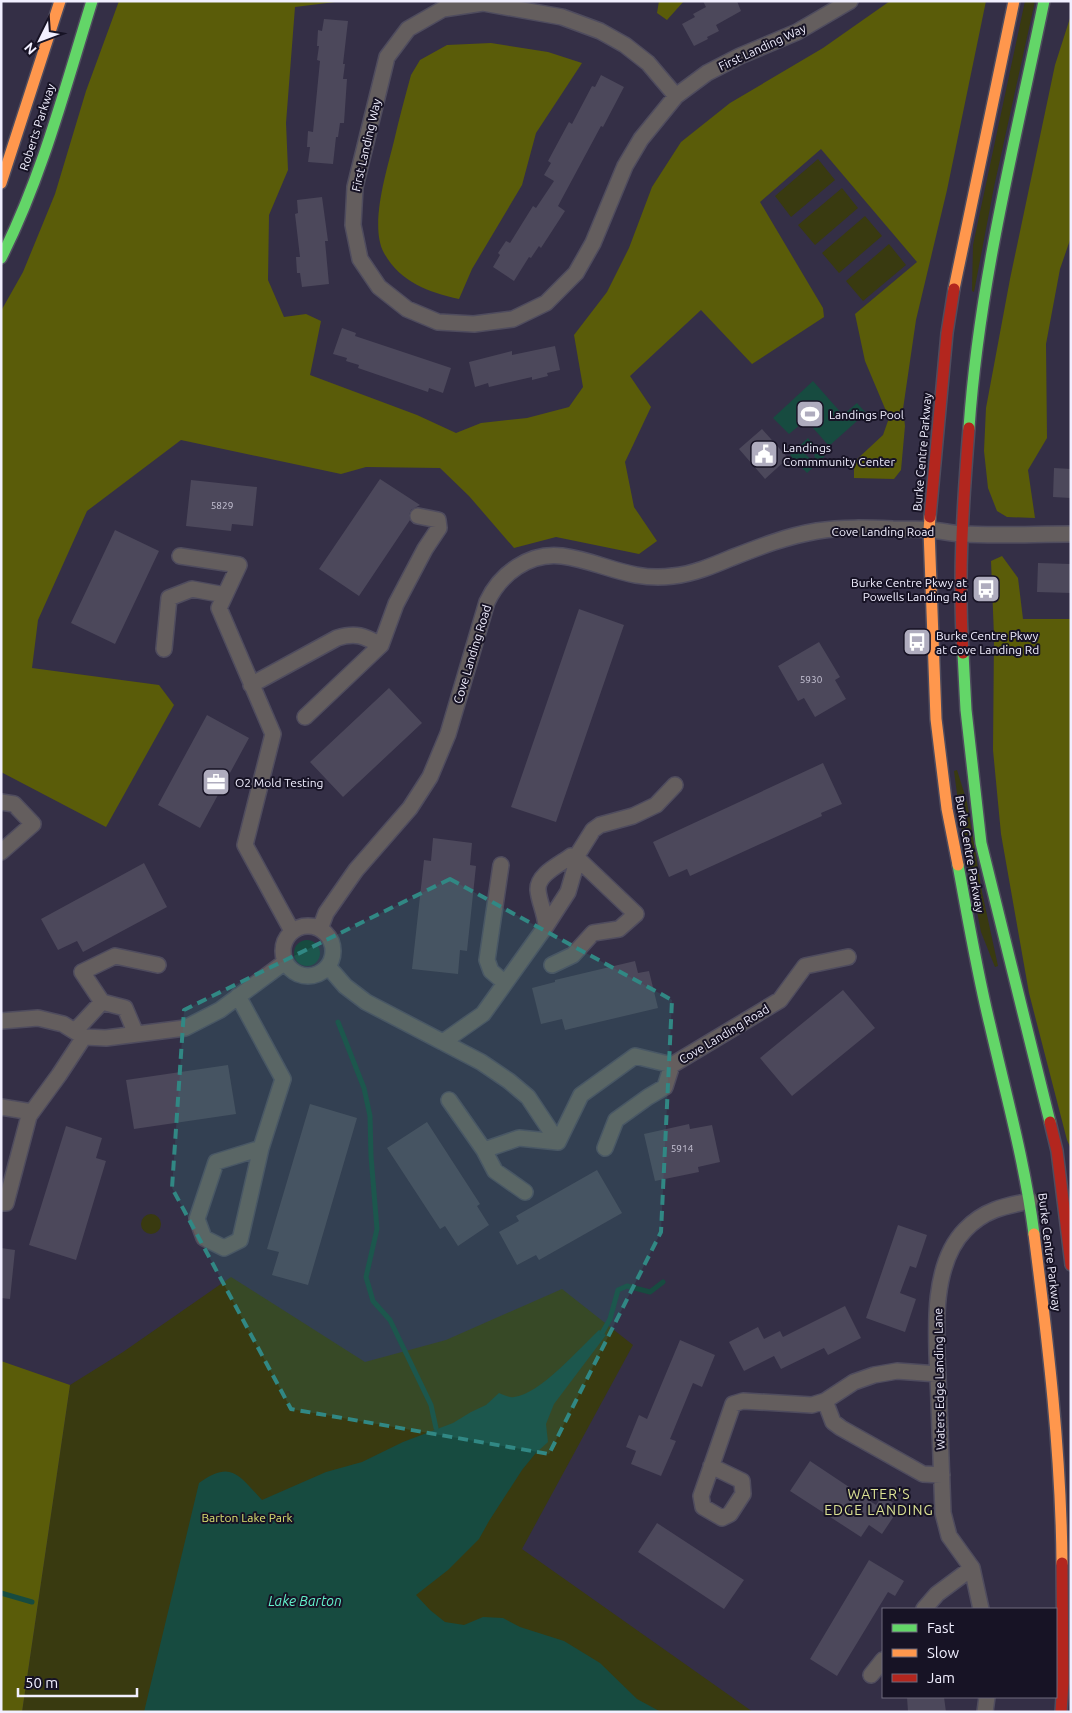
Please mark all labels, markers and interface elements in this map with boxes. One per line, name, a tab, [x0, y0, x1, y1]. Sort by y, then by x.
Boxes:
north arrow	[15, 15, 65, 65]
street label: First Landing Way	[716, 21, 808, 73]
text: N	[21, 39, 40, 58]
street label: Roberts Parkway	[17, 82, 57, 172]
street label: First Landing Way	[349, 97, 383, 193]
street label: Burke Centre Parkway	[910, 392, 934, 512]
sports icon: Landings Pool	[795, 399, 825, 429]
place label: Landings Pool	[829, 408, 904, 421]
public building icon: Landings Commmunity Center	[749, 439, 779, 469]
place label: Landings Commmunity Center	[783, 441, 895, 468]
house number: 5829	[211, 500, 233, 511]
street label: Cove Landing Road	[832, 525, 934, 538]
bus stop icon: Burke Centre Pkwy at Powells Landing Rd	[971, 574, 1001, 604]
place label: Burke Centre Pkwy at Powells Landing Rd	[851, 576, 967, 603]
street label: Cove Landing Road	[451, 603, 493, 705]
bus stop icon: Burke Centre Pkwy at Cove Landing Rd	[902, 627, 932, 657]
place label: Burke Centre Pkwy at Cove Landing Rd	[936, 629, 1039, 656]
house number: 5930	[800, 674, 823, 685]
office icon: O2 Mold Testing	[201, 767, 231, 797]
place label: O2 Mold Testing	[235, 776, 324, 789]
street label: Burke Centre Parkway	[953, 794, 987, 914]
street label: Cove Landing Road	[677, 1002, 771, 1066]
house number: 5914	[671, 1143, 694, 1154]
street label: Burke Centre Parkway	[1036, 1192, 1064, 1312]
street label: Waters Edge Landing Lane	[931, 1308, 947, 1450]
district label: WATER'S EDGE LANDING	[824, 1486, 934, 1518]
park label: Barton Lake Park	[201, 1511, 293, 1524]
water label: Lake Barton	[268, 1593, 342, 1609]
legend	[882, 1608, 1057, 1698]
text: Fast	[927, 1619, 955, 1636]
text: Slow	[927, 1644, 960, 1661]
scale bar	[18, 1666, 136, 1698]
text: Jam	[927, 1669, 955, 1686]
text: 50 m	[25, 1674, 58, 1691]

